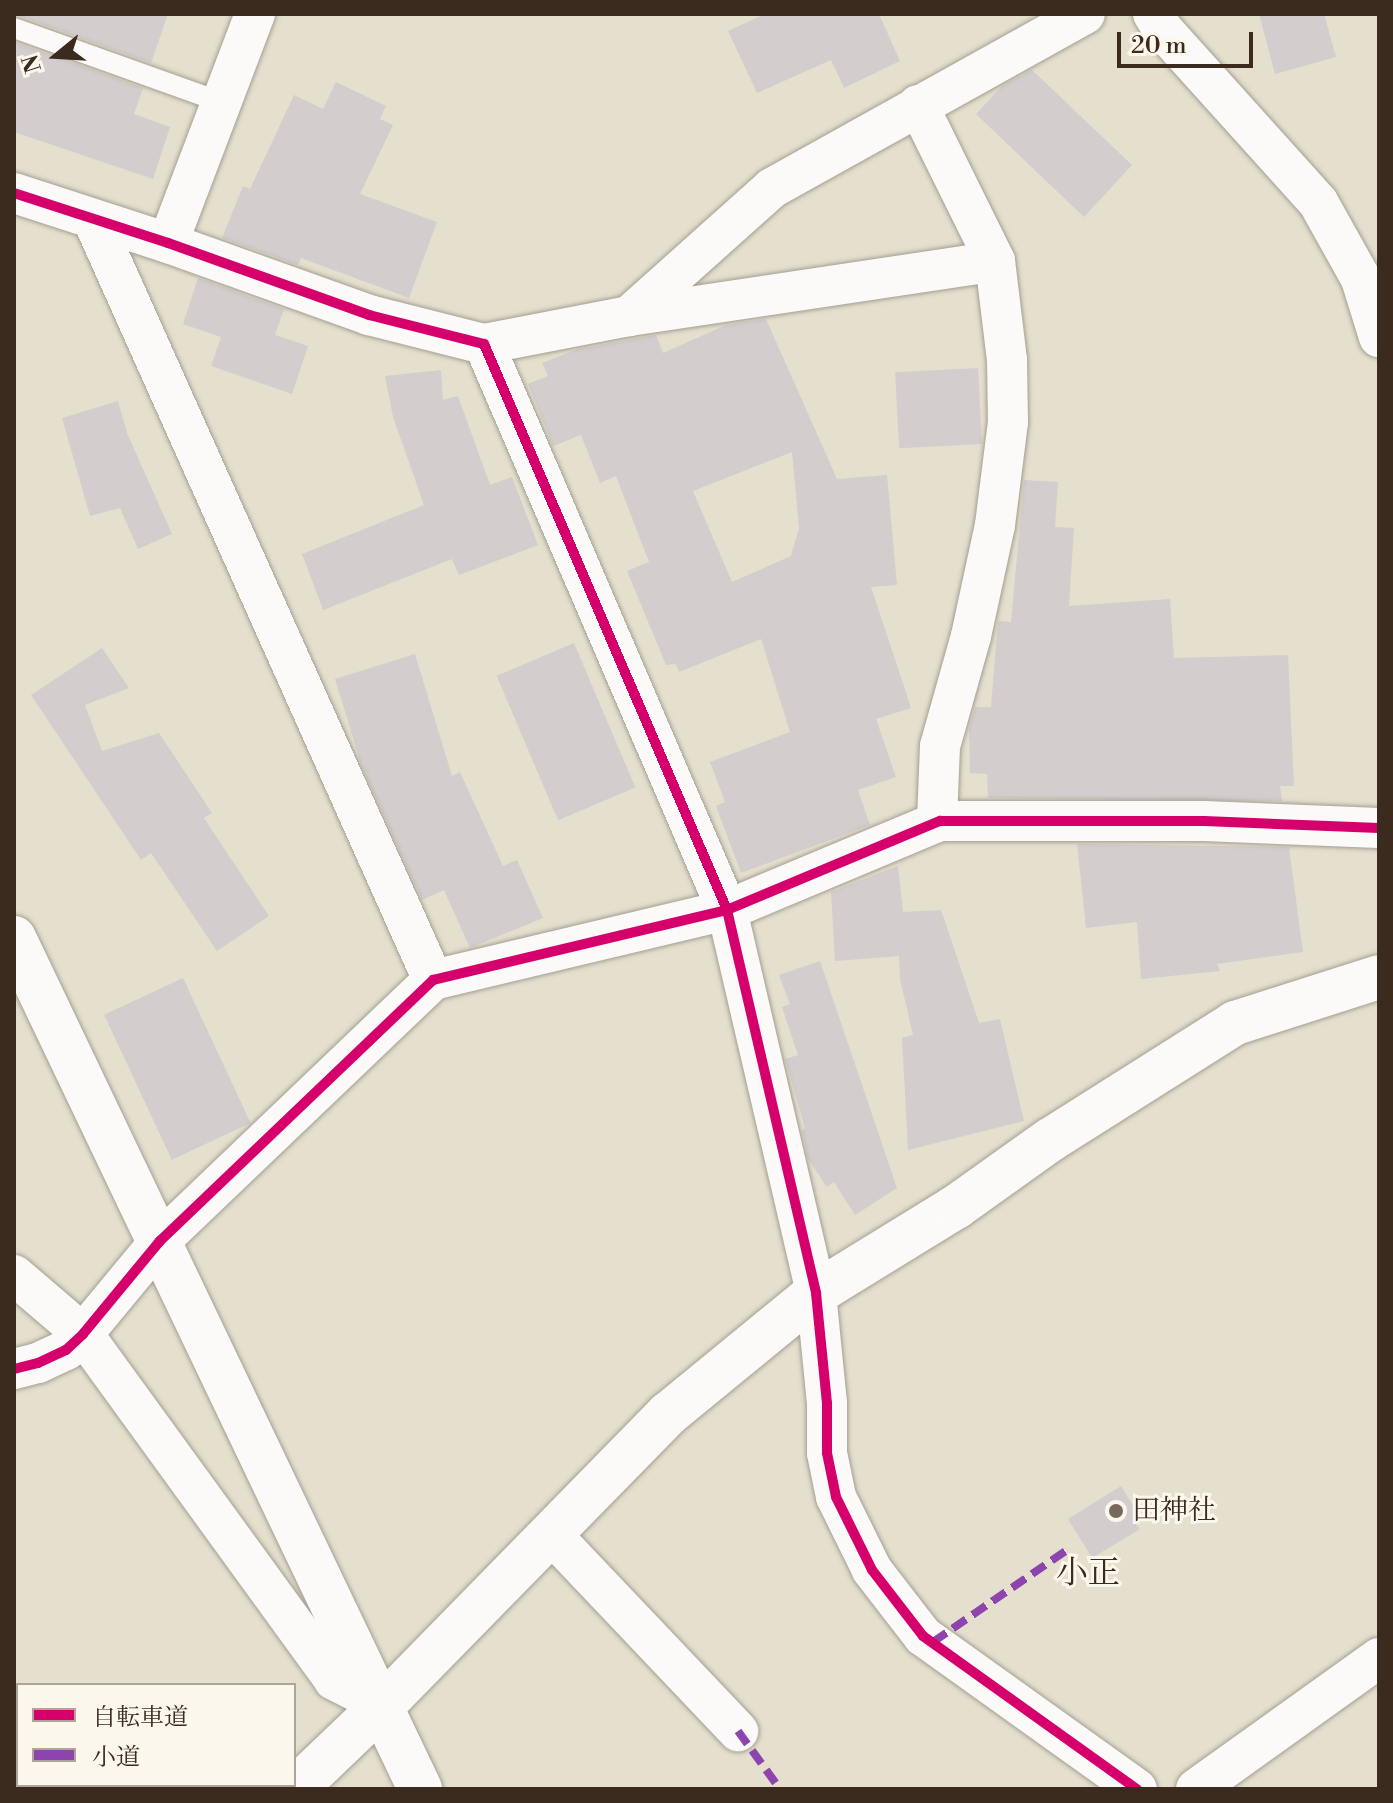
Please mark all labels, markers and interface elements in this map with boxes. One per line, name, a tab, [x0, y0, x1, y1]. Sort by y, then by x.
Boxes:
north arrow	[16, 16, 96, 96]
scale bar	[1121, 16, 1257, 66]
text: 20 m	[1131, 31, 1187, 61]
text: N	[17, 51, 48, 76]
place label: 田神社	[1132, 1494, 1216, 1528]
marker: 田神社	[1107, 1502, 1125, 1520]
district label: 小正	[1056, 1554, 1120, 1592]
legend	[16, 1683, 296, 1787]
text: 自転車道	[92, 1703, 188, 1733]
text: 小道	[92, 1743, 140, 1773]

